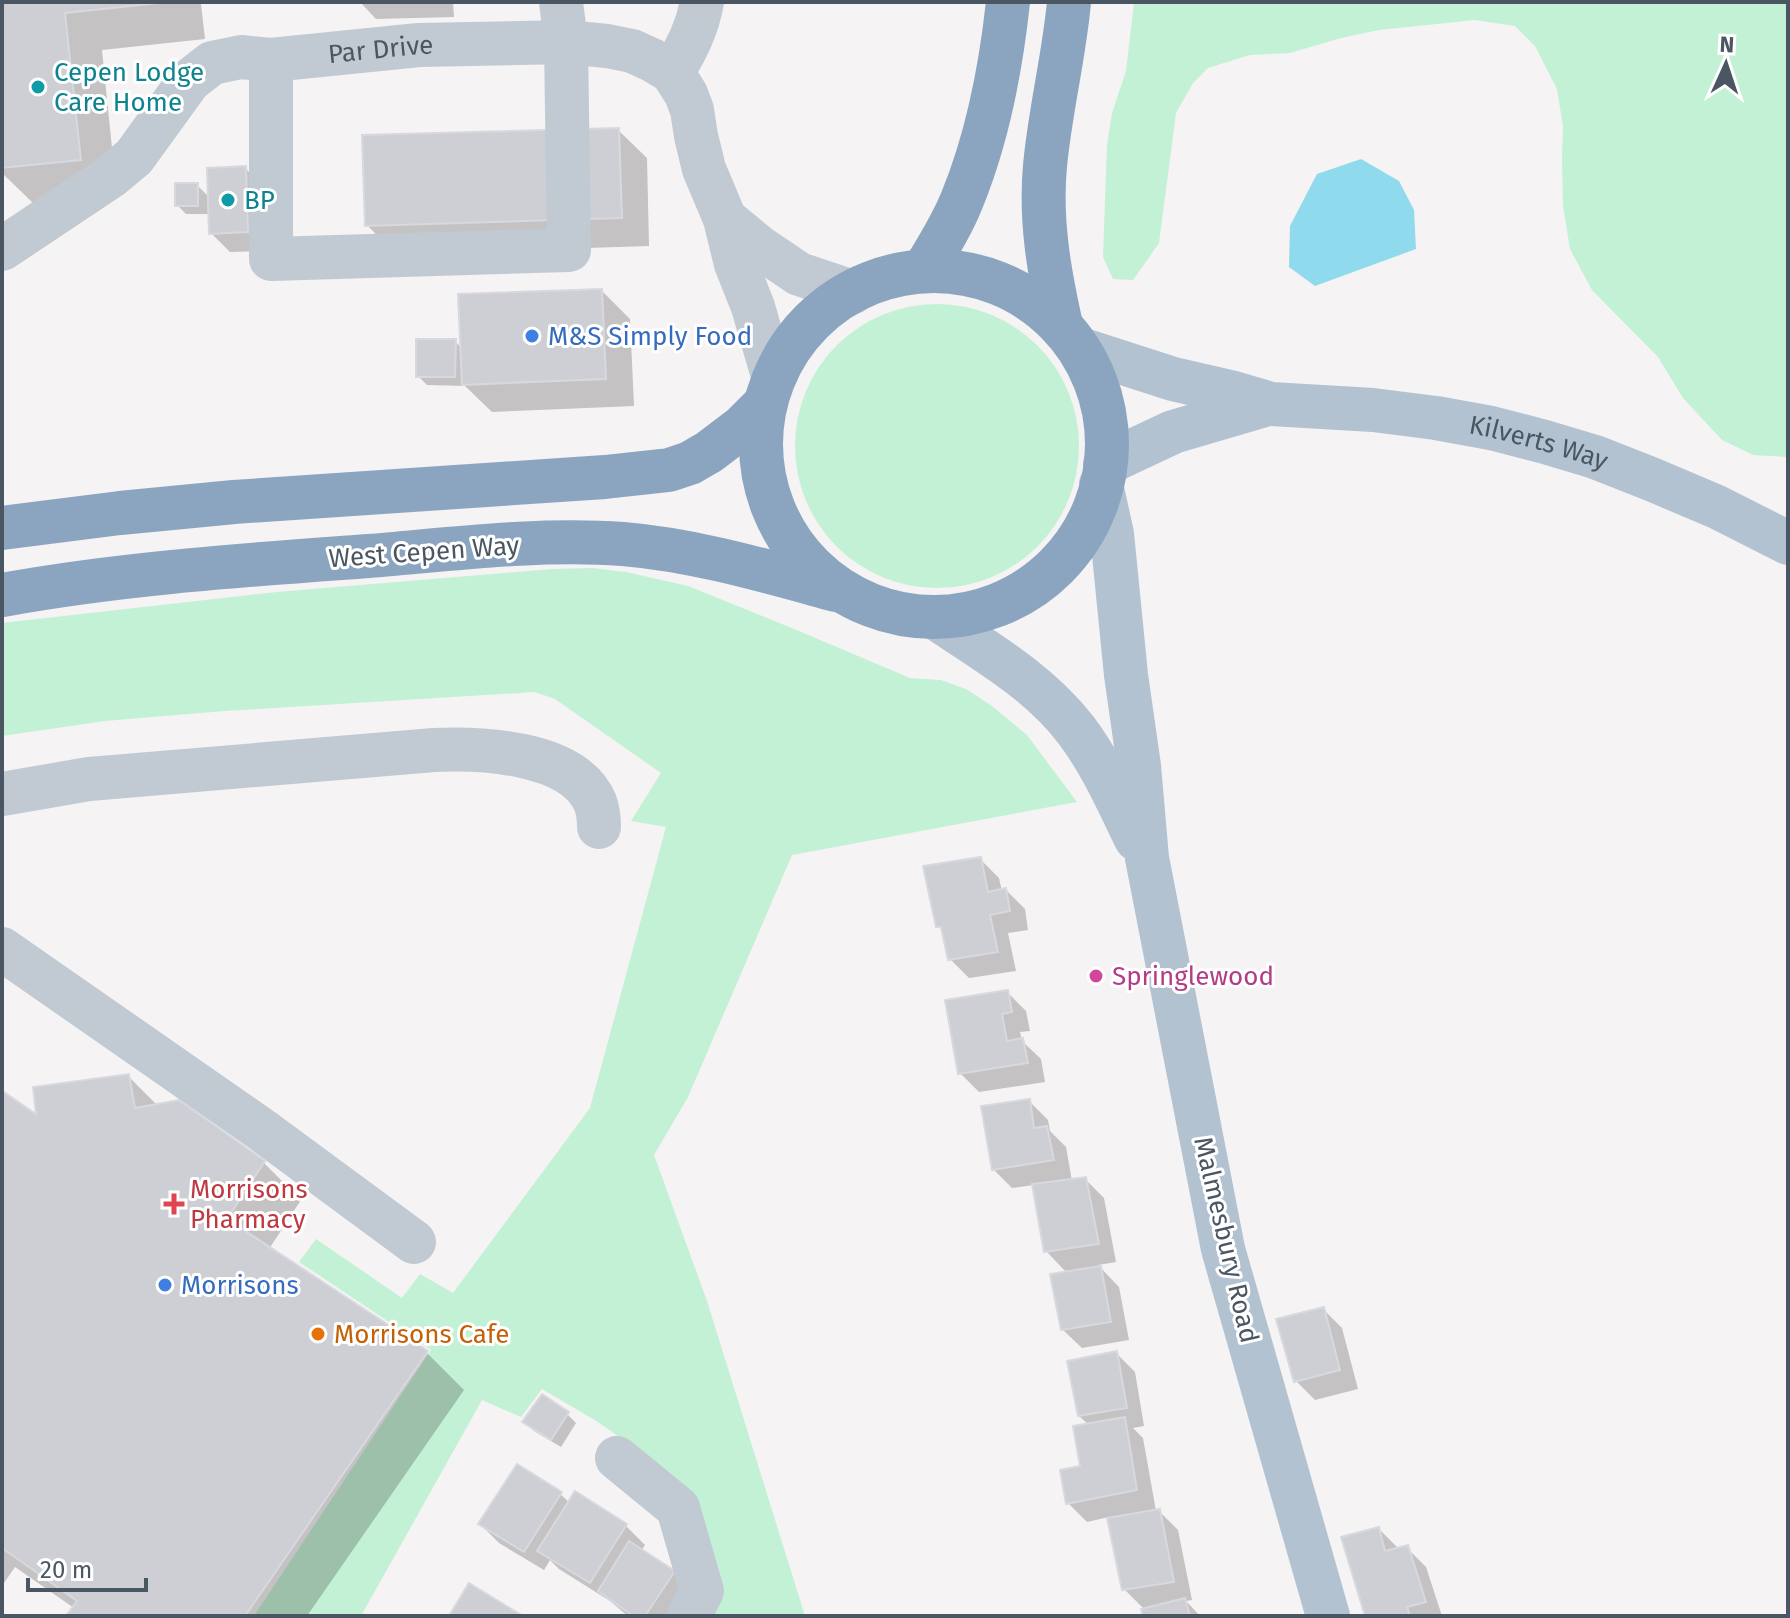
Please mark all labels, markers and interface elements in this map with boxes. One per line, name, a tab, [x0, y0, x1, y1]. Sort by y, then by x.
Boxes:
north arrow	[1686, 24, 1766, 104]
street label: Par Drive	[326, 29, 434, 70]
text: N	[1719, 31, 1735, 58]
place label: Cepen Lodge Care Home	[54, 57, 204, 118]
marker: Cepen Lodge Care Home	[29, 78, 47, 96]
place label: BP	[244, 185, 275, 216]
marker: BP	[219, 191, 237, 209]
place label: M&S Simply Food	[548, 321, 752, 352]
marker: M&S Simply Food	[523, 327, 541, 345]
street label: Kilverts Way	[1467, 409, 1613, 476]
street label: West Cepen Way	[328, 530, 521, 574]
place label: Springlewood	[1112, 961, 1274, 992]
marker: Springlewood	[1087, 967, 1105, 985]
street label: Malmesbury Road	[1187, 1134, 1265, 1346]
place label: Morrisons Pharmacy	[190, 1174, 308, 1235]
marker: Morrisons Pharmacy	[165, 1195, 183, 1213]
place label: Morrisons	[181, 1270, 299, 1301]
marker: Morrisons	[156, 1276, 174, 1294]
place label: Morrisons Cafe	[334, 1319, 509, 1350]
marker: Morrisons Cafe	[309, 1325, 327, 1343]
scale bar	[28, 1542, 146, 1592]
text: 20 m	[40, 1556, 92, 1584]

